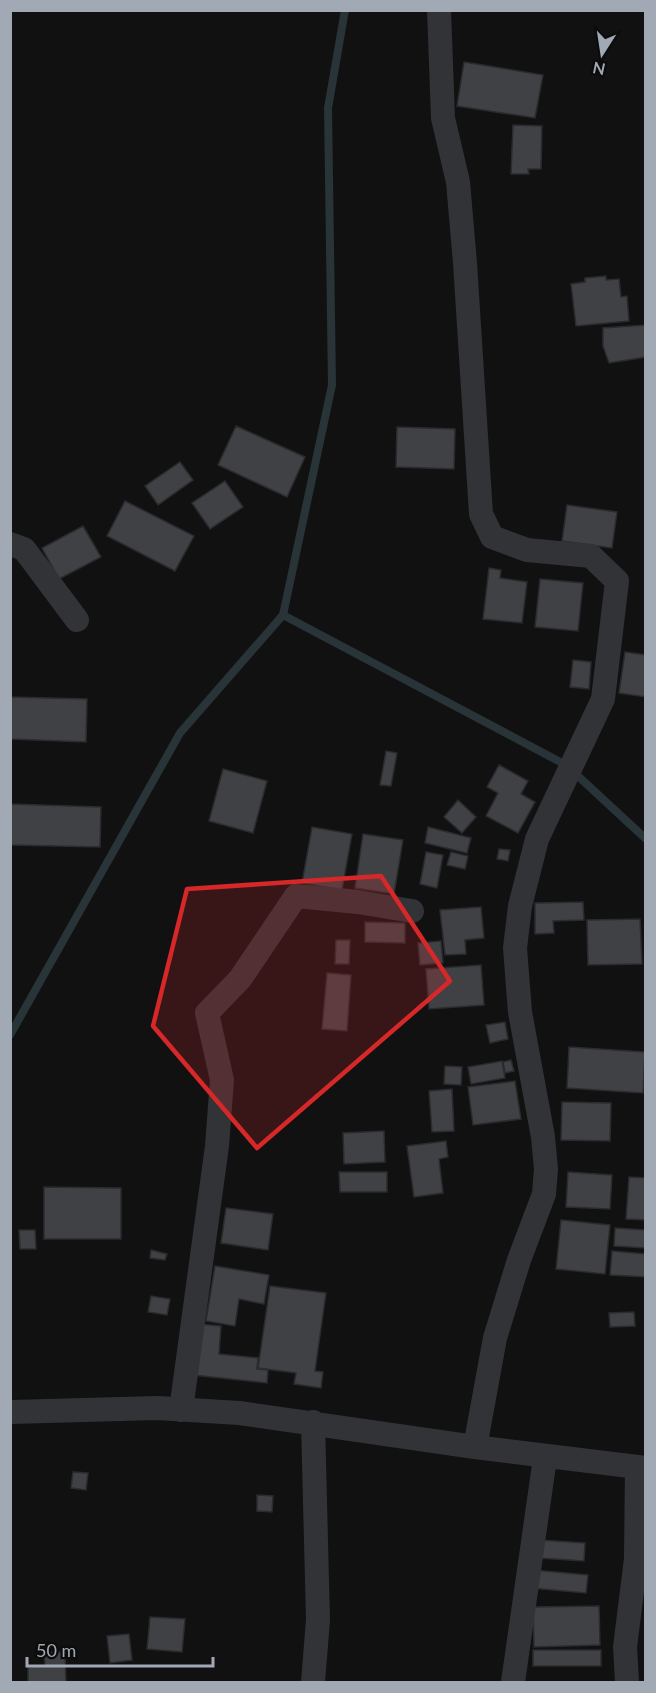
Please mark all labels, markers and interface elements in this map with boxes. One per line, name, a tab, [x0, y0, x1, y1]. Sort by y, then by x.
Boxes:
north arrow	[572, 24, 632, 84]
text: N	[591, 59, 607, 80]
scale bar	[27, 1630, 213, 1668]
text: 50 m	[36, 1639, 76, 1661]

